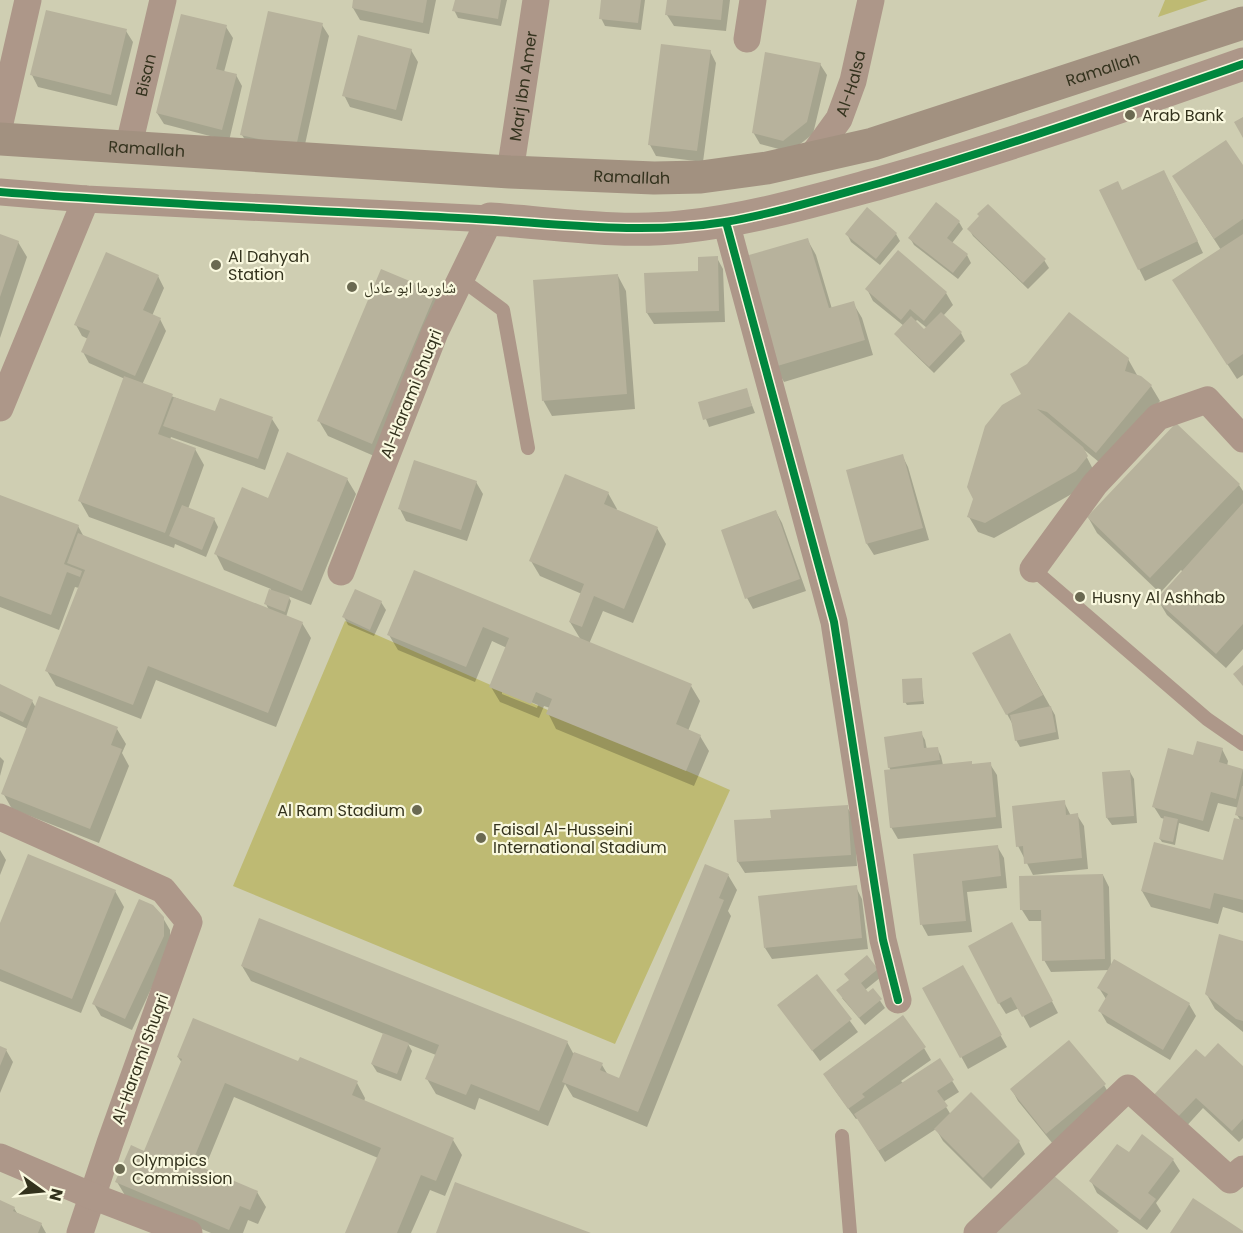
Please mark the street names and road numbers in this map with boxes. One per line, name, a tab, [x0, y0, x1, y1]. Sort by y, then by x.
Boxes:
street label: Marj Ibn Amer	[503, 29, 543, 143]
street label: Ramallah	[1062, 46, 1143, 92]
street label: Al-Halsa	[829, 48, 871, 120]
street label: Bisan	[129, 51, 162, 99]
street label: Ramallah	[108, 135, 186, 162]
street label: Ramallah	[593, 164, 670, 190]
street label: Al-Harami Shuqri	[375, 326, 447, 462]
street label: Al-Harami Shuqri	[106, 990, 174, 1128]

